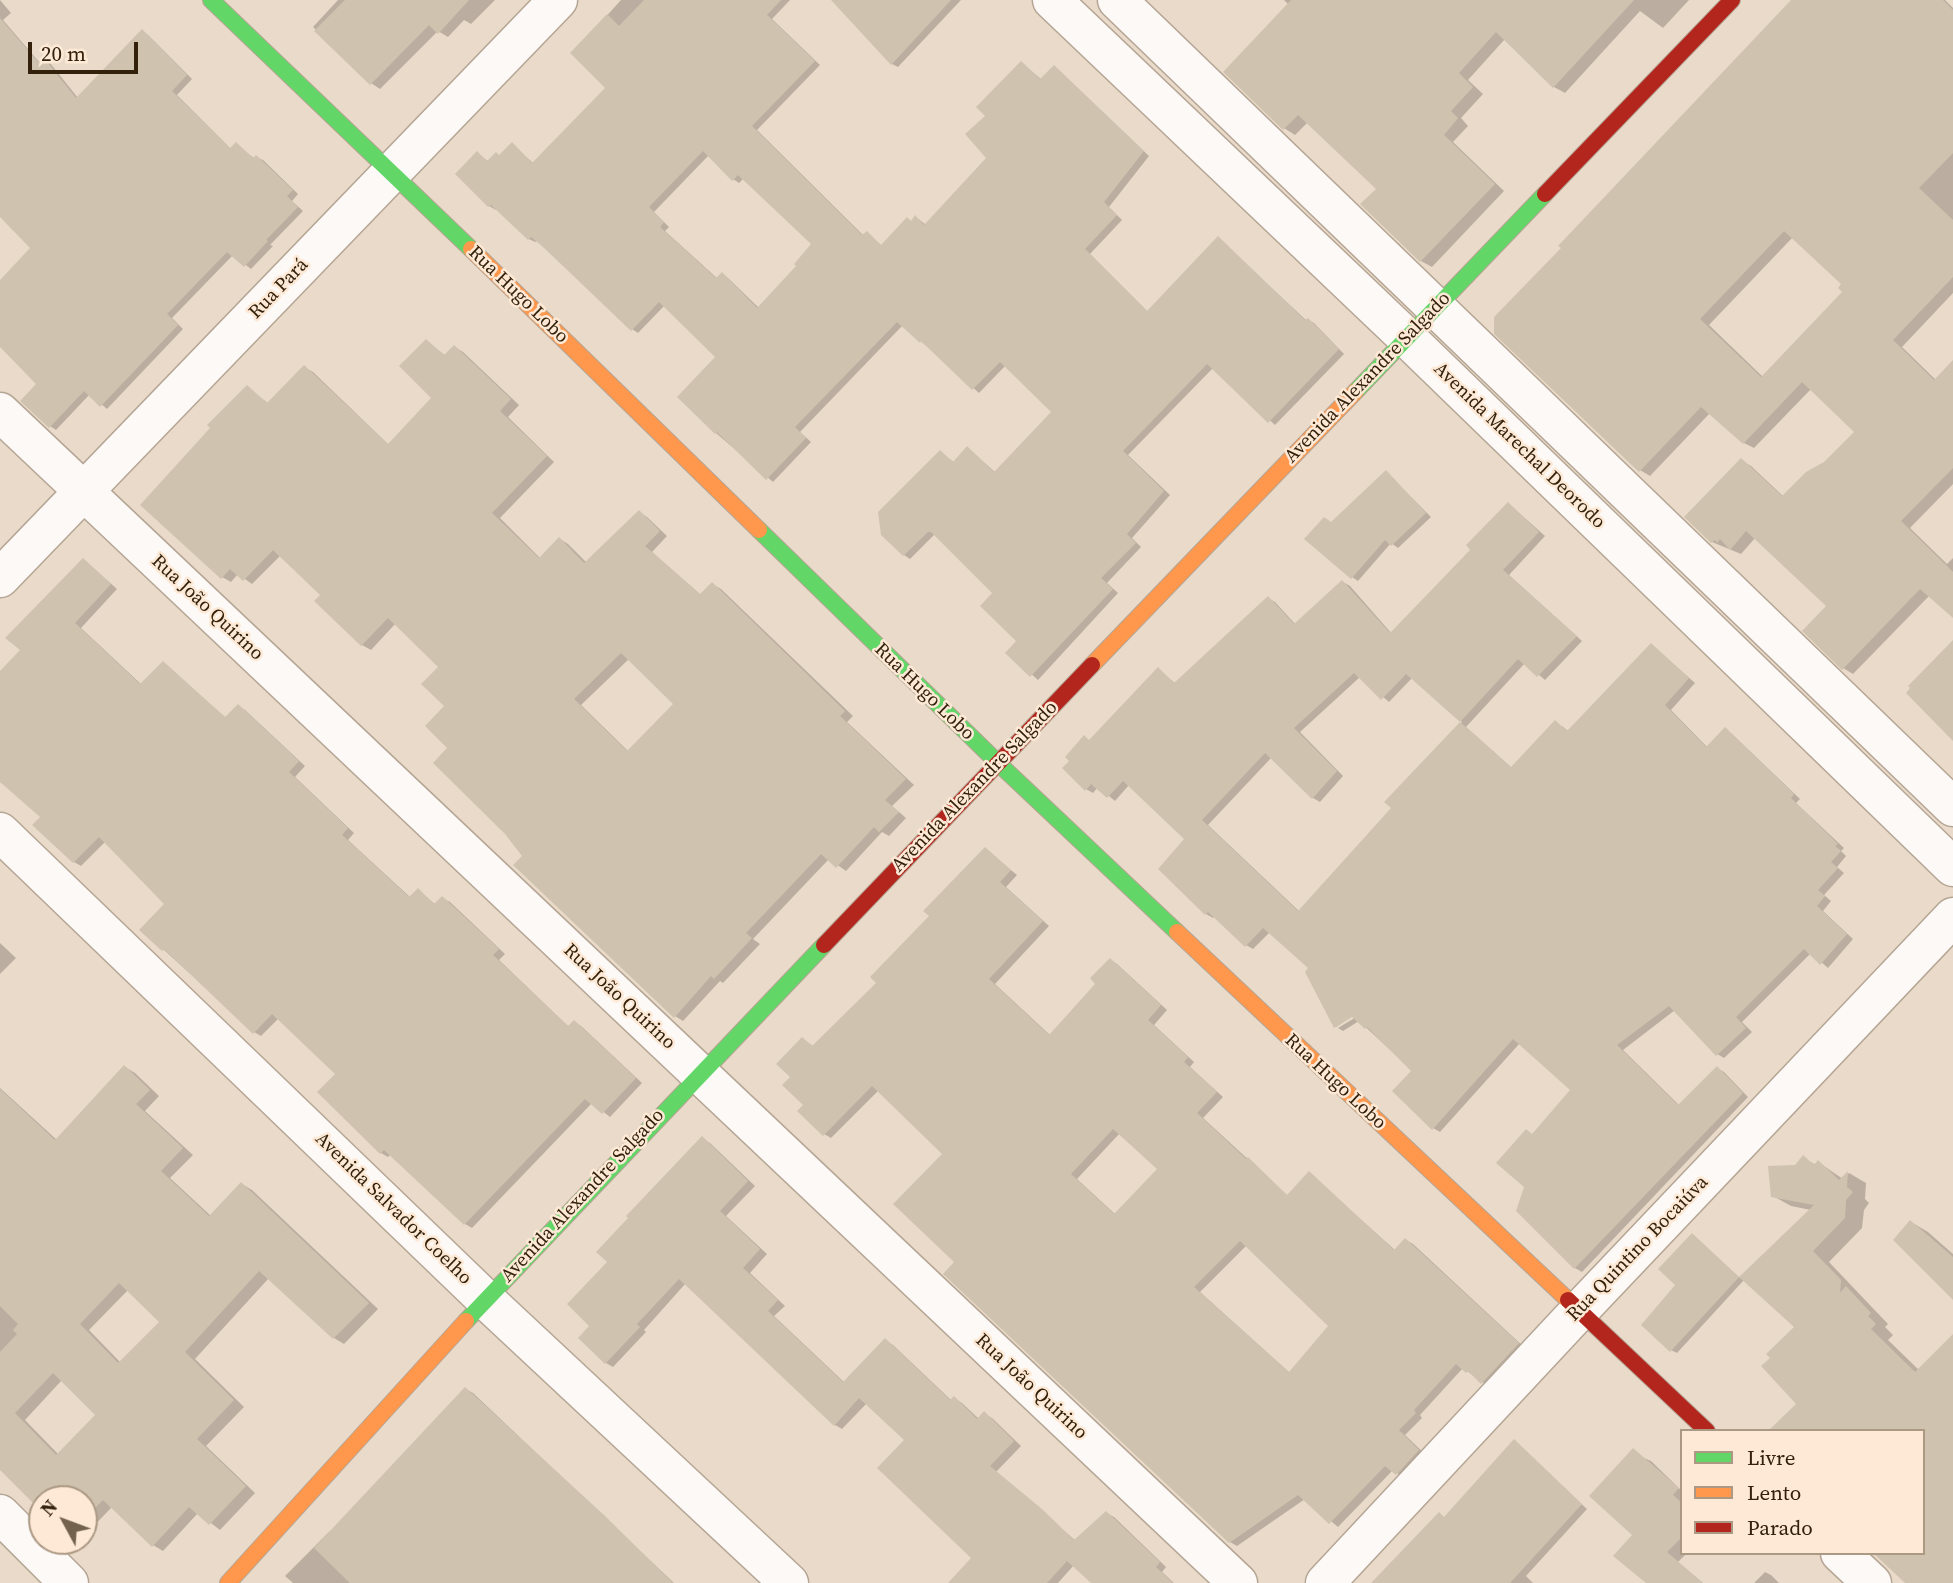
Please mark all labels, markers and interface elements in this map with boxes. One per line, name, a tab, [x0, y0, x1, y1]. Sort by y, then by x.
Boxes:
scale bar	[32, 28, 142, 72]
text: 20 m	[41, 39, 86, 68]
street label: Rua Hugo Lobo	[463, 242, 573, 348]
street label: Rua Pará	[245, 254, 313, 324]
street label: Avenida Alexandre Salgado	[1280, 288, 1456, 468]
street label: Avenida Marechal Deorodo	[1429, 358, 1609, 534]
street label: Rua João Quirino	[146, 550, 268, 666]
street label: Rua Hugo Lobo	[869, 639, 979, 745]
street label: Avenida Alexandre Salgado	[887, 697, 1063, 877]
street label: Rua João Quirino	[558, 939, 680, 1055]
street label: Rua Hugo Lobo	[1280, 1029, 1390, 1135]
street label: Avenida Alexandre Salgado	[497, 1104, 669, 1288]
street label: Avenida Salvador Coelho	[310, 1128, 476, 1290]
street label: Rua Quintino Bocaiúva	[1562, 1171, 1714, 1327]
street label: Rua João Quirino	[970, 1329, 1092, 1445]
legend	[1680, 1429, 1925, 1555]
text: Livre	[1747, 1443, 1795, 1472]
text: Lento	[1747, 1478, 1801, 1507]
north arrow	[28, 1485, 98, 1555]
text: N	[34, 1494, 63, 1521]
text: Parado	[1747, 1513, 1813, 1542]

